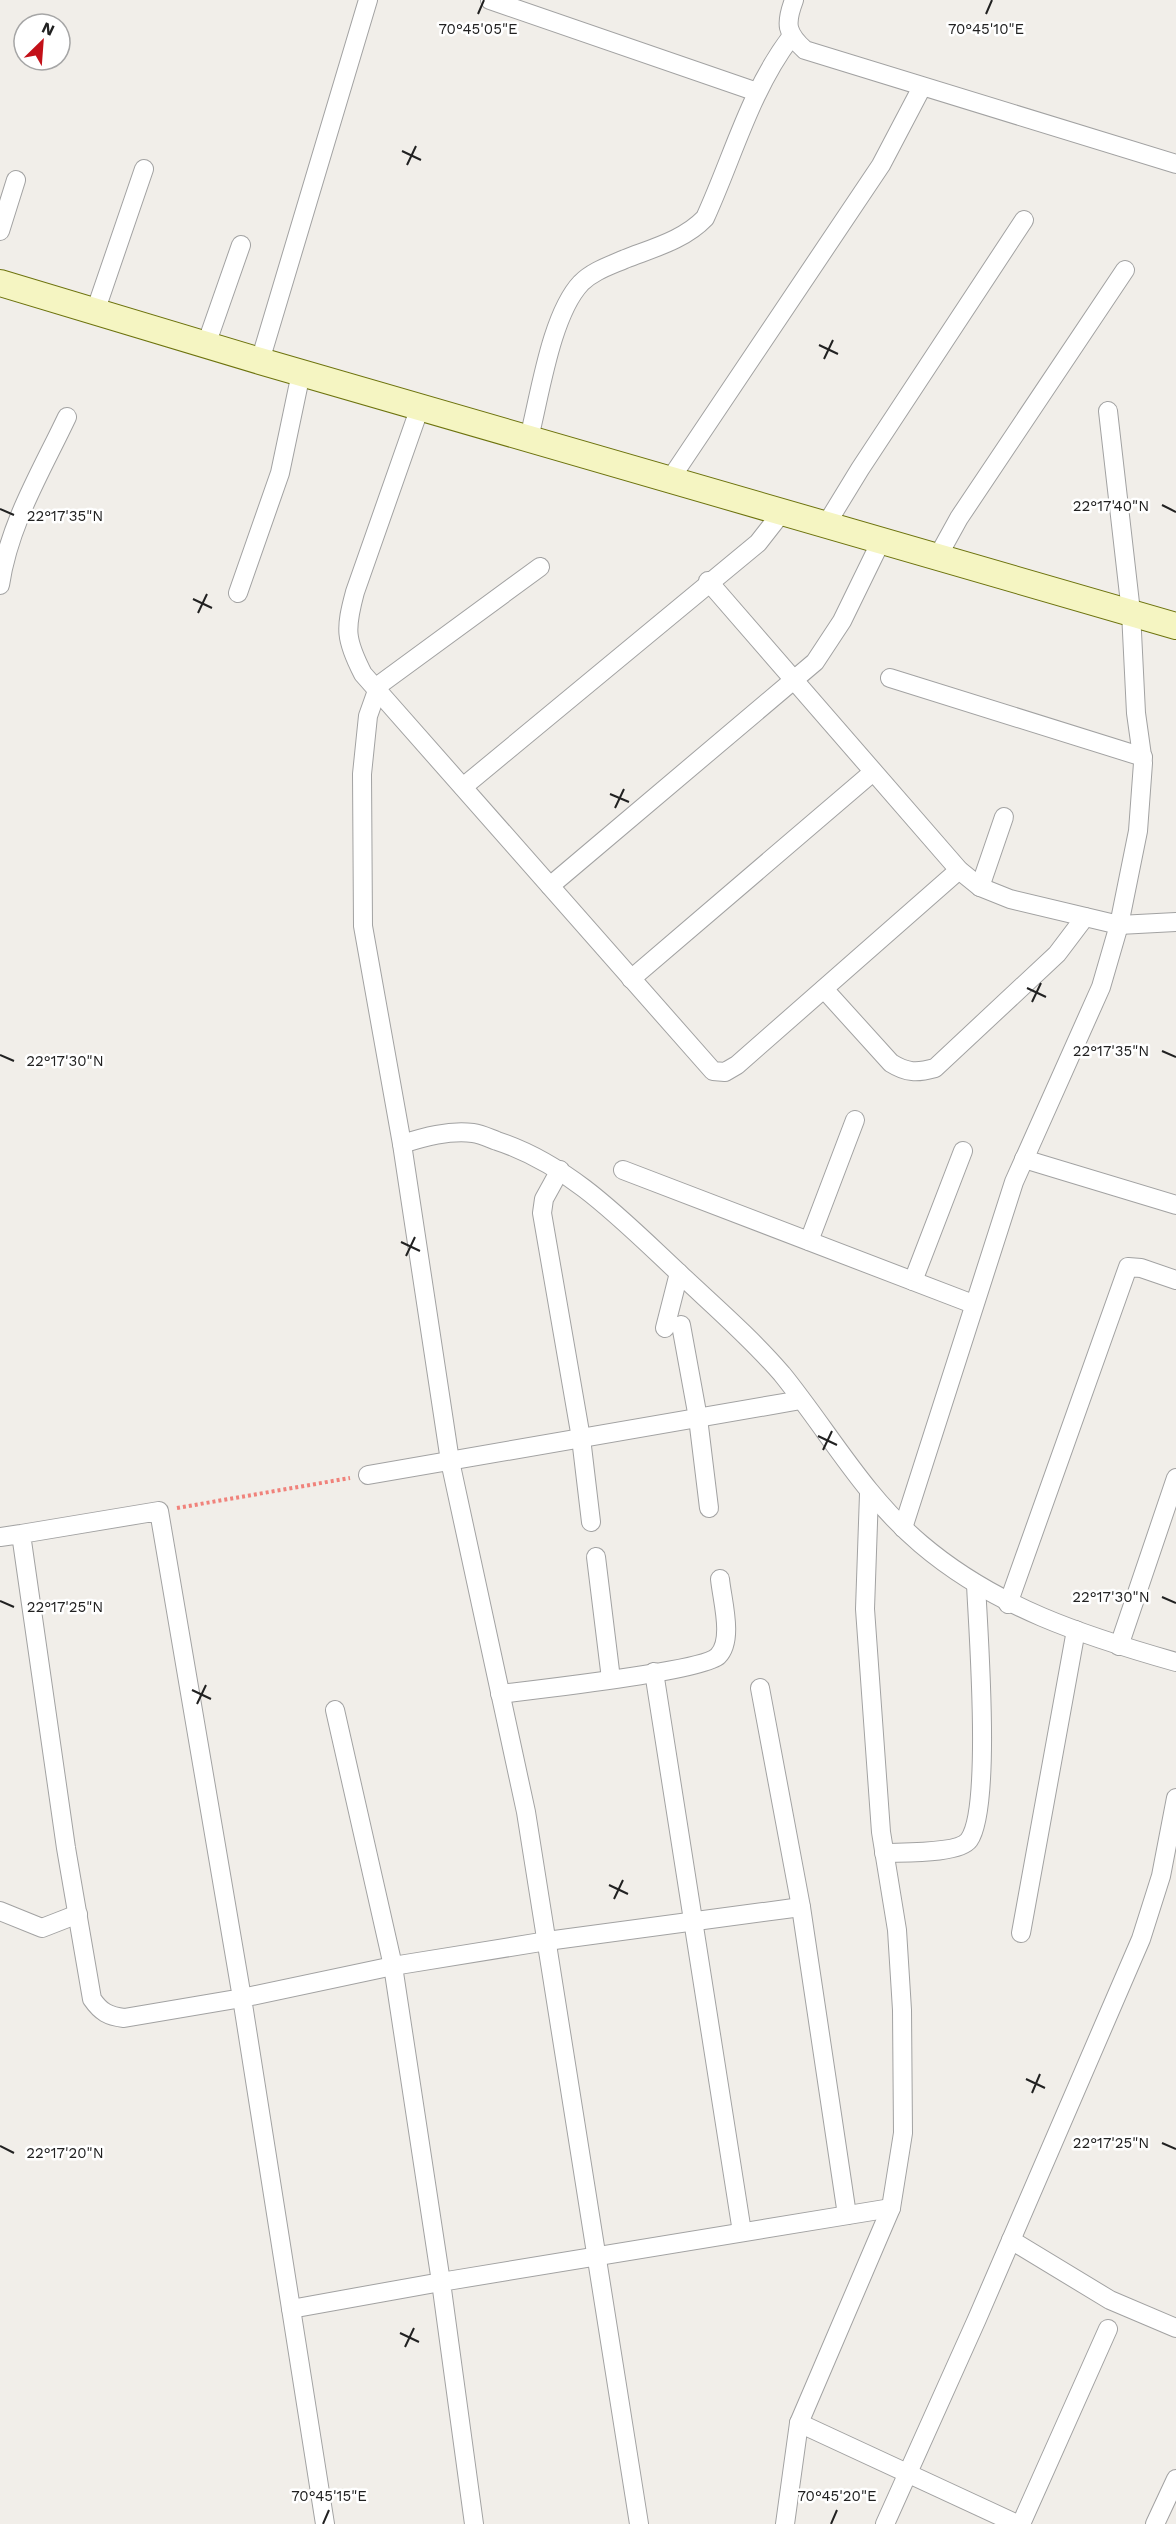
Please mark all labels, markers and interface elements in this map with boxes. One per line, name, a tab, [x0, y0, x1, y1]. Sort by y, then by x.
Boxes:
north arrow	[12, 12, 72, 72]
text: N	[39, 18, 58, 40]
text: 70°45'05"E	[438, 20, 518, 38]
text: 70°45'10"E	[948, 20, 1024, 38]
text: 22°17'40"N	[1073, 497, 1149, 515]
text: 22°17'35"N	[27, 507, 103, 525]
text: 22°17'35"N	[1073, 1042, 1149, 1060]
text: 22°17'30"N	[26, 1052, 104, 1070]
text: 22°17'30"N	[1072, 1588, 1150, 1606]
text: 22°17'25"N	[27, 1598, 103, 1616]
text: 22°17'25"N	[1073, 2134, 1149, 2152]
text: 22°17'20"N	[26, 2144, 104, 2162]
text: 70°45'15"E	[291, 2487, 367, 2505]
text: 70°45'20"E	[797, 2487, 877, 2505]

